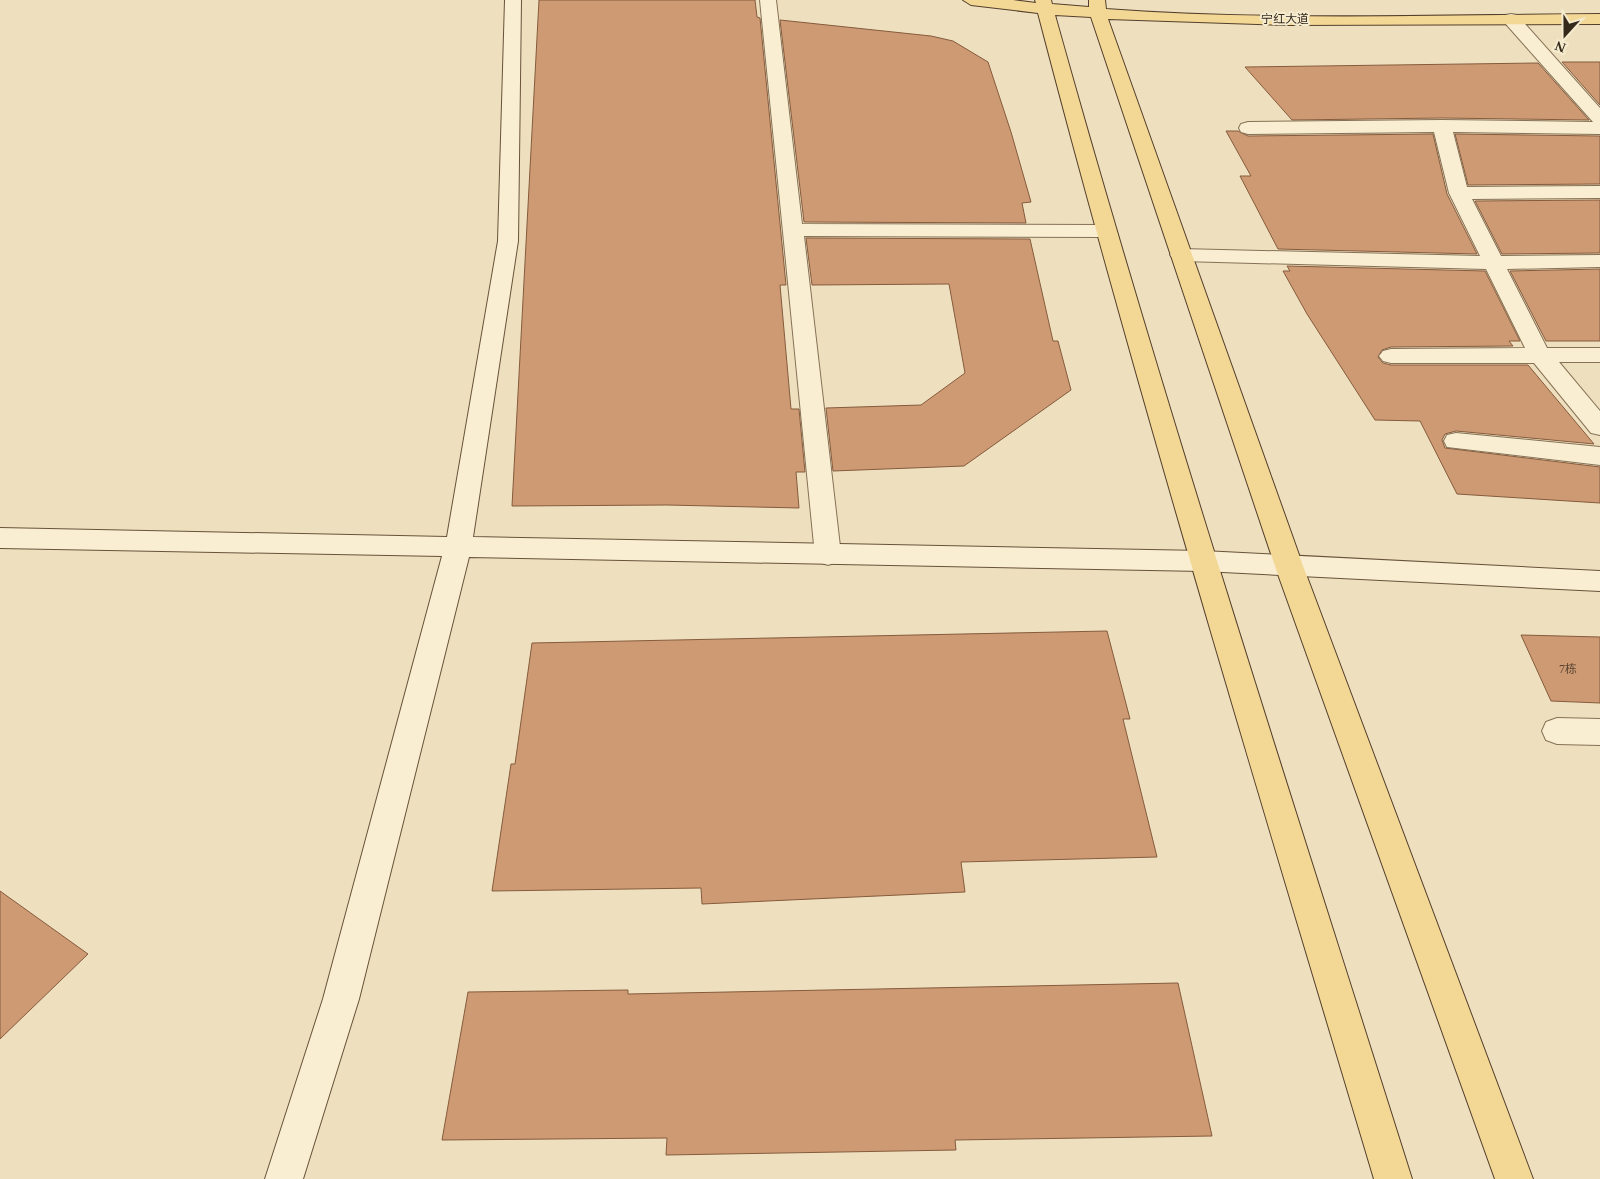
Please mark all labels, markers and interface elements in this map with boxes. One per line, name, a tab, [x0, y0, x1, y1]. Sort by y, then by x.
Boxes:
north arrow	[1540, 10, 1590, 60]
street label: 宁红大道	[1261, 12, 1309, 26]
text: N	[1553, 38, 1568, 55]
house number: 7栋	[1559, 662, 1577, 676]

